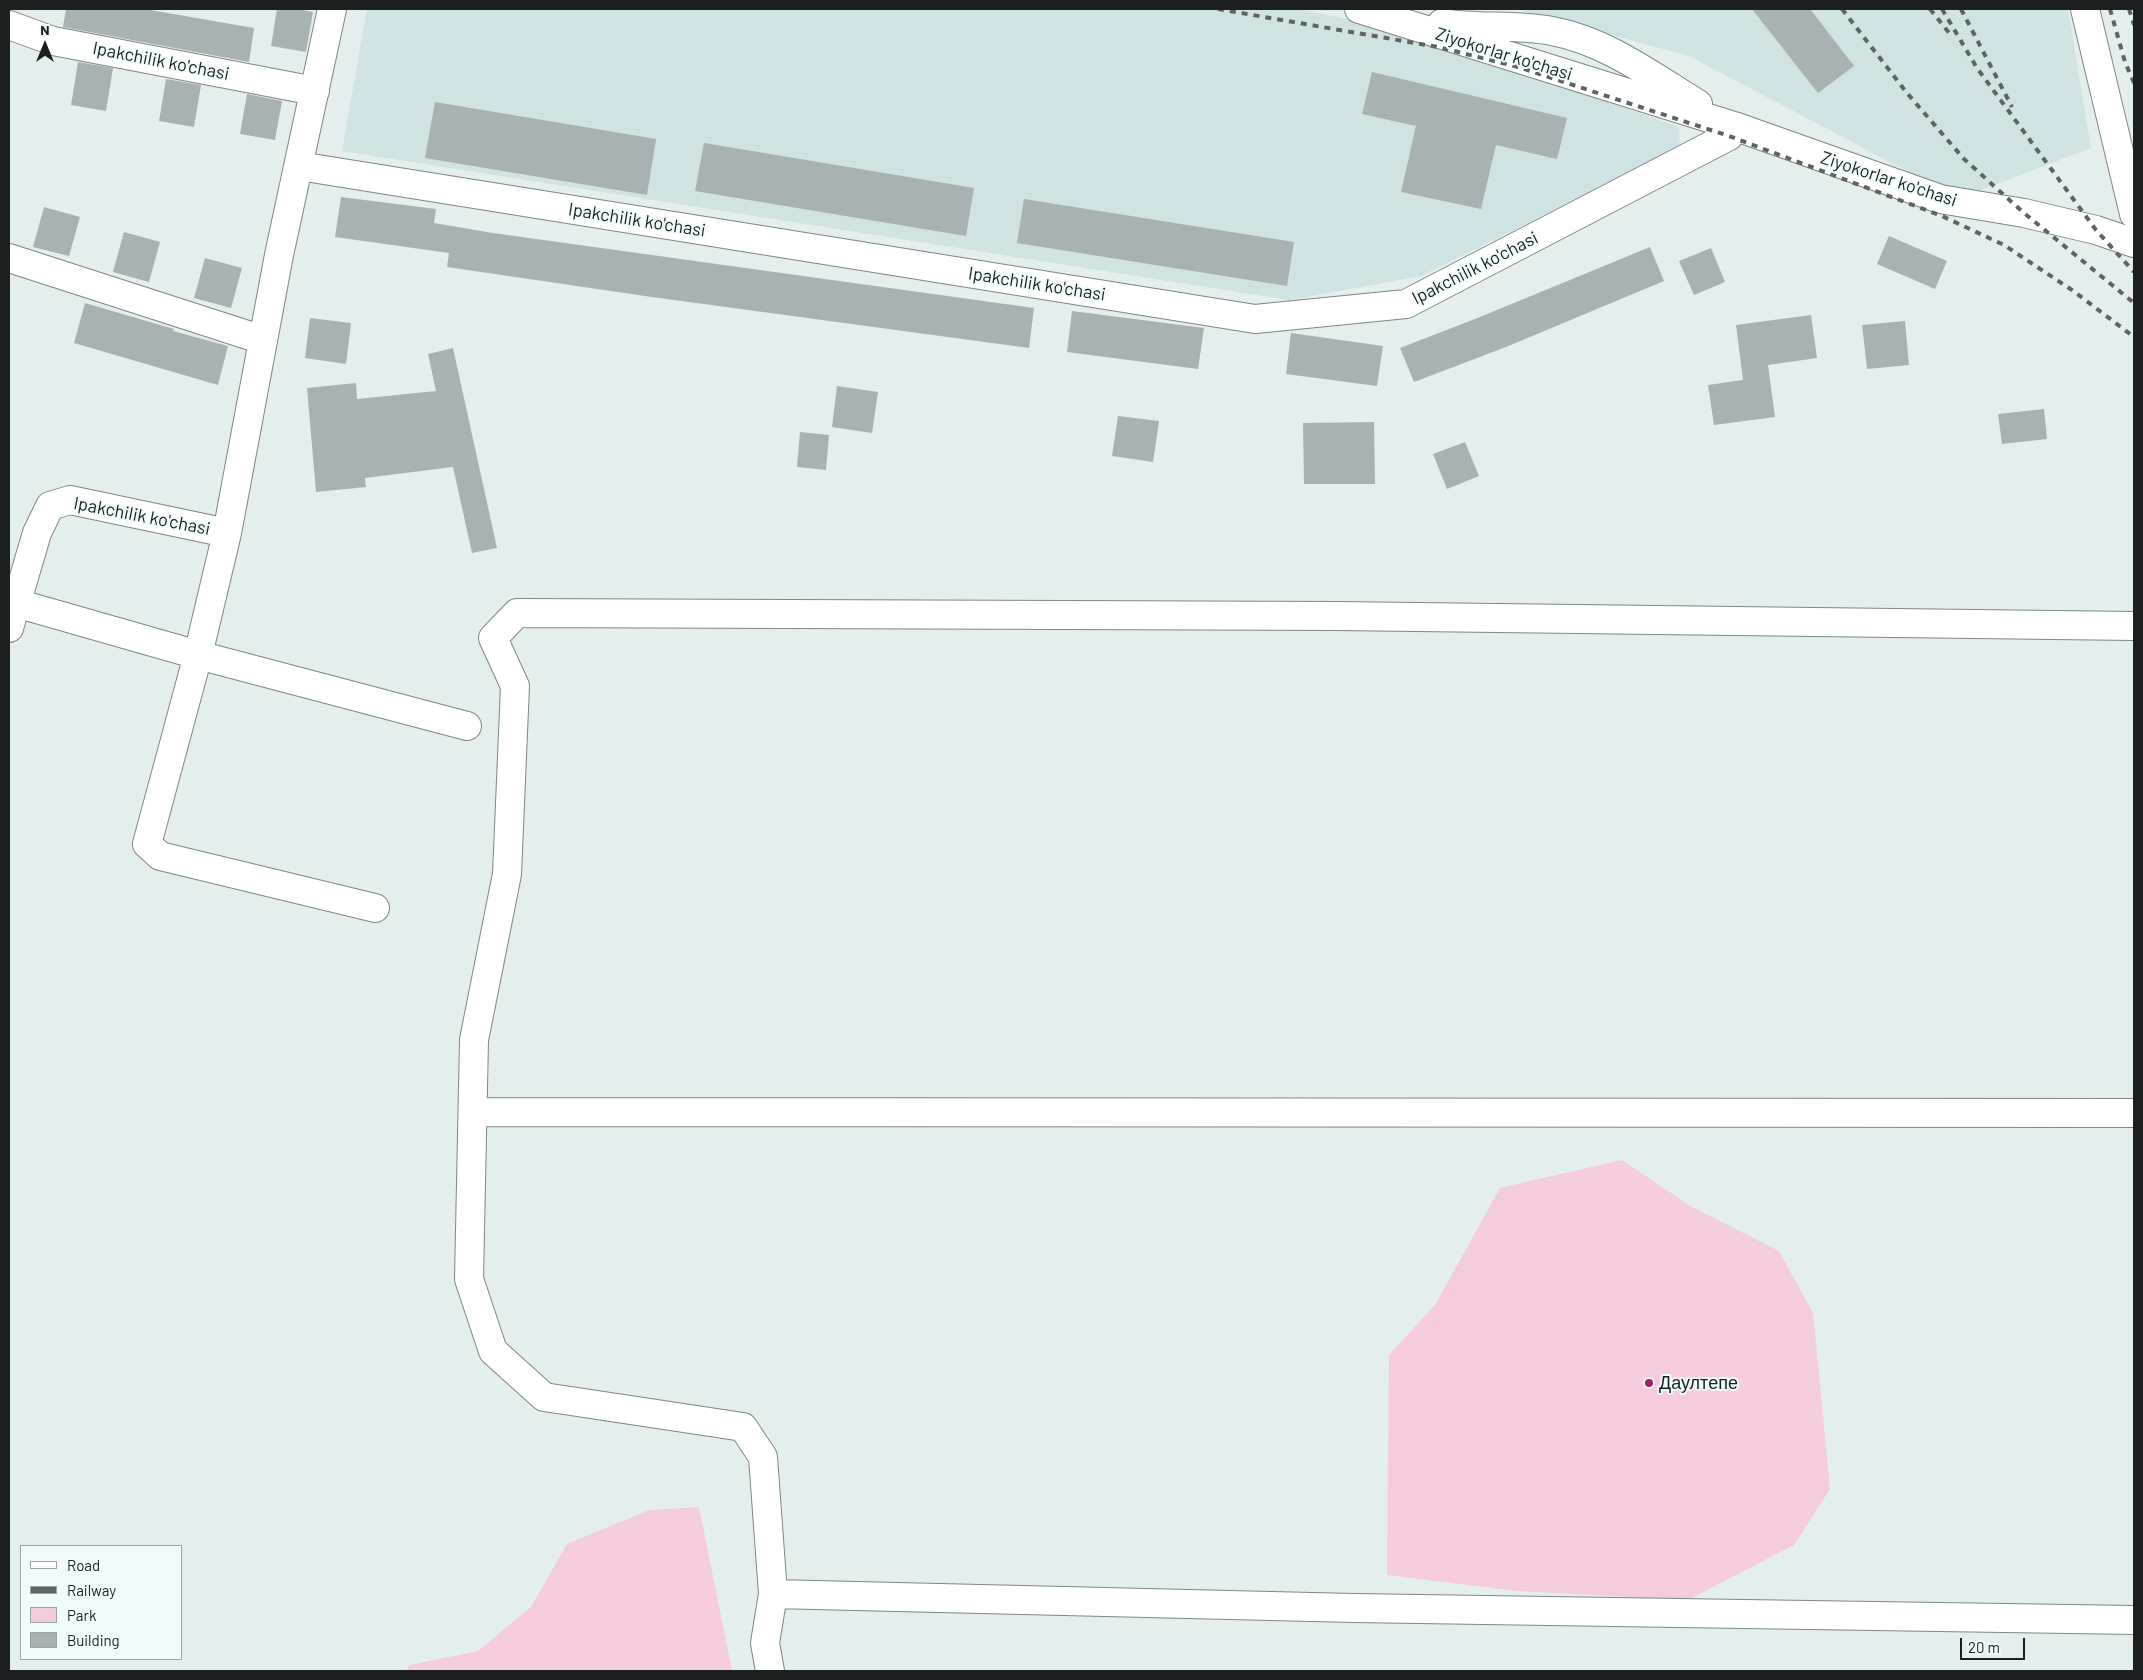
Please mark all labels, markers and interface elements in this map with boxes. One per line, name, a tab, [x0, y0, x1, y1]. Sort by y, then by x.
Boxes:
north arrow	[20, 20, 70, 70]
text: N	[40, 21, 50, 38]
street label: Ziyokorlar ko'chasi	[1433, 23, 1575, 85]
street label: Ipakchilik ko'chasi	[91, 37, 231, 85]
street label: Ziyokorlar ko'chasi	[1818, 147, 1960, 211]
street label: Ipakchilik ko'chasi	[567, 198, 707, 242]
street label: Ipakchilik ko'chasi	[1408, 227, 1542, 309]
street label: Ipakchilik ko'chasi	[967, 262, 1107, 306]
street label: Ipakchilik ko'chasi	[72, 492, 212, 540]
place label: Даултепе	[1659, 1372, 1738, 1394]
marker: Даултепе	[1643, 1377, 1655, 1389]
legend	[20, 1545, 182, 1660]
text: Road	[67, 1556, 100, 1574]
text: Railway	[67, 1581, 116, 1599]
text: Park	[67, 1606, 96, 1624]
scale bar	[1963, 1628, 2028, 1660]
text: Building	[67, 1631, 120, 1649]
text: 20 m	[1968, 1638, 2000, 1656]

